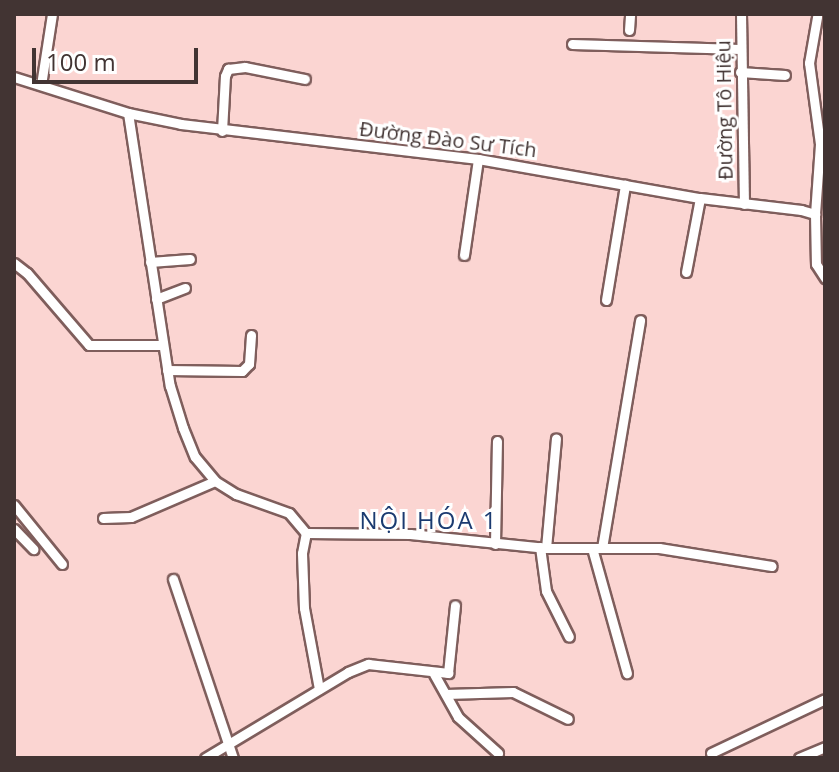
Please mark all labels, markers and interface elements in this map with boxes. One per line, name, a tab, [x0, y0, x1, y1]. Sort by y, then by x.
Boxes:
scale bar	[36, 32, 202, 82]
street label: Đường Tô Hiệu	[711, 40, 737, 180]
text: 100 m	[46, 45, 116, 78]
street label: Đường Đào Sư Tích	[358, 116, 538, 162]
district label: NỘI HÓA 1	[359, 506, 499, 534]

